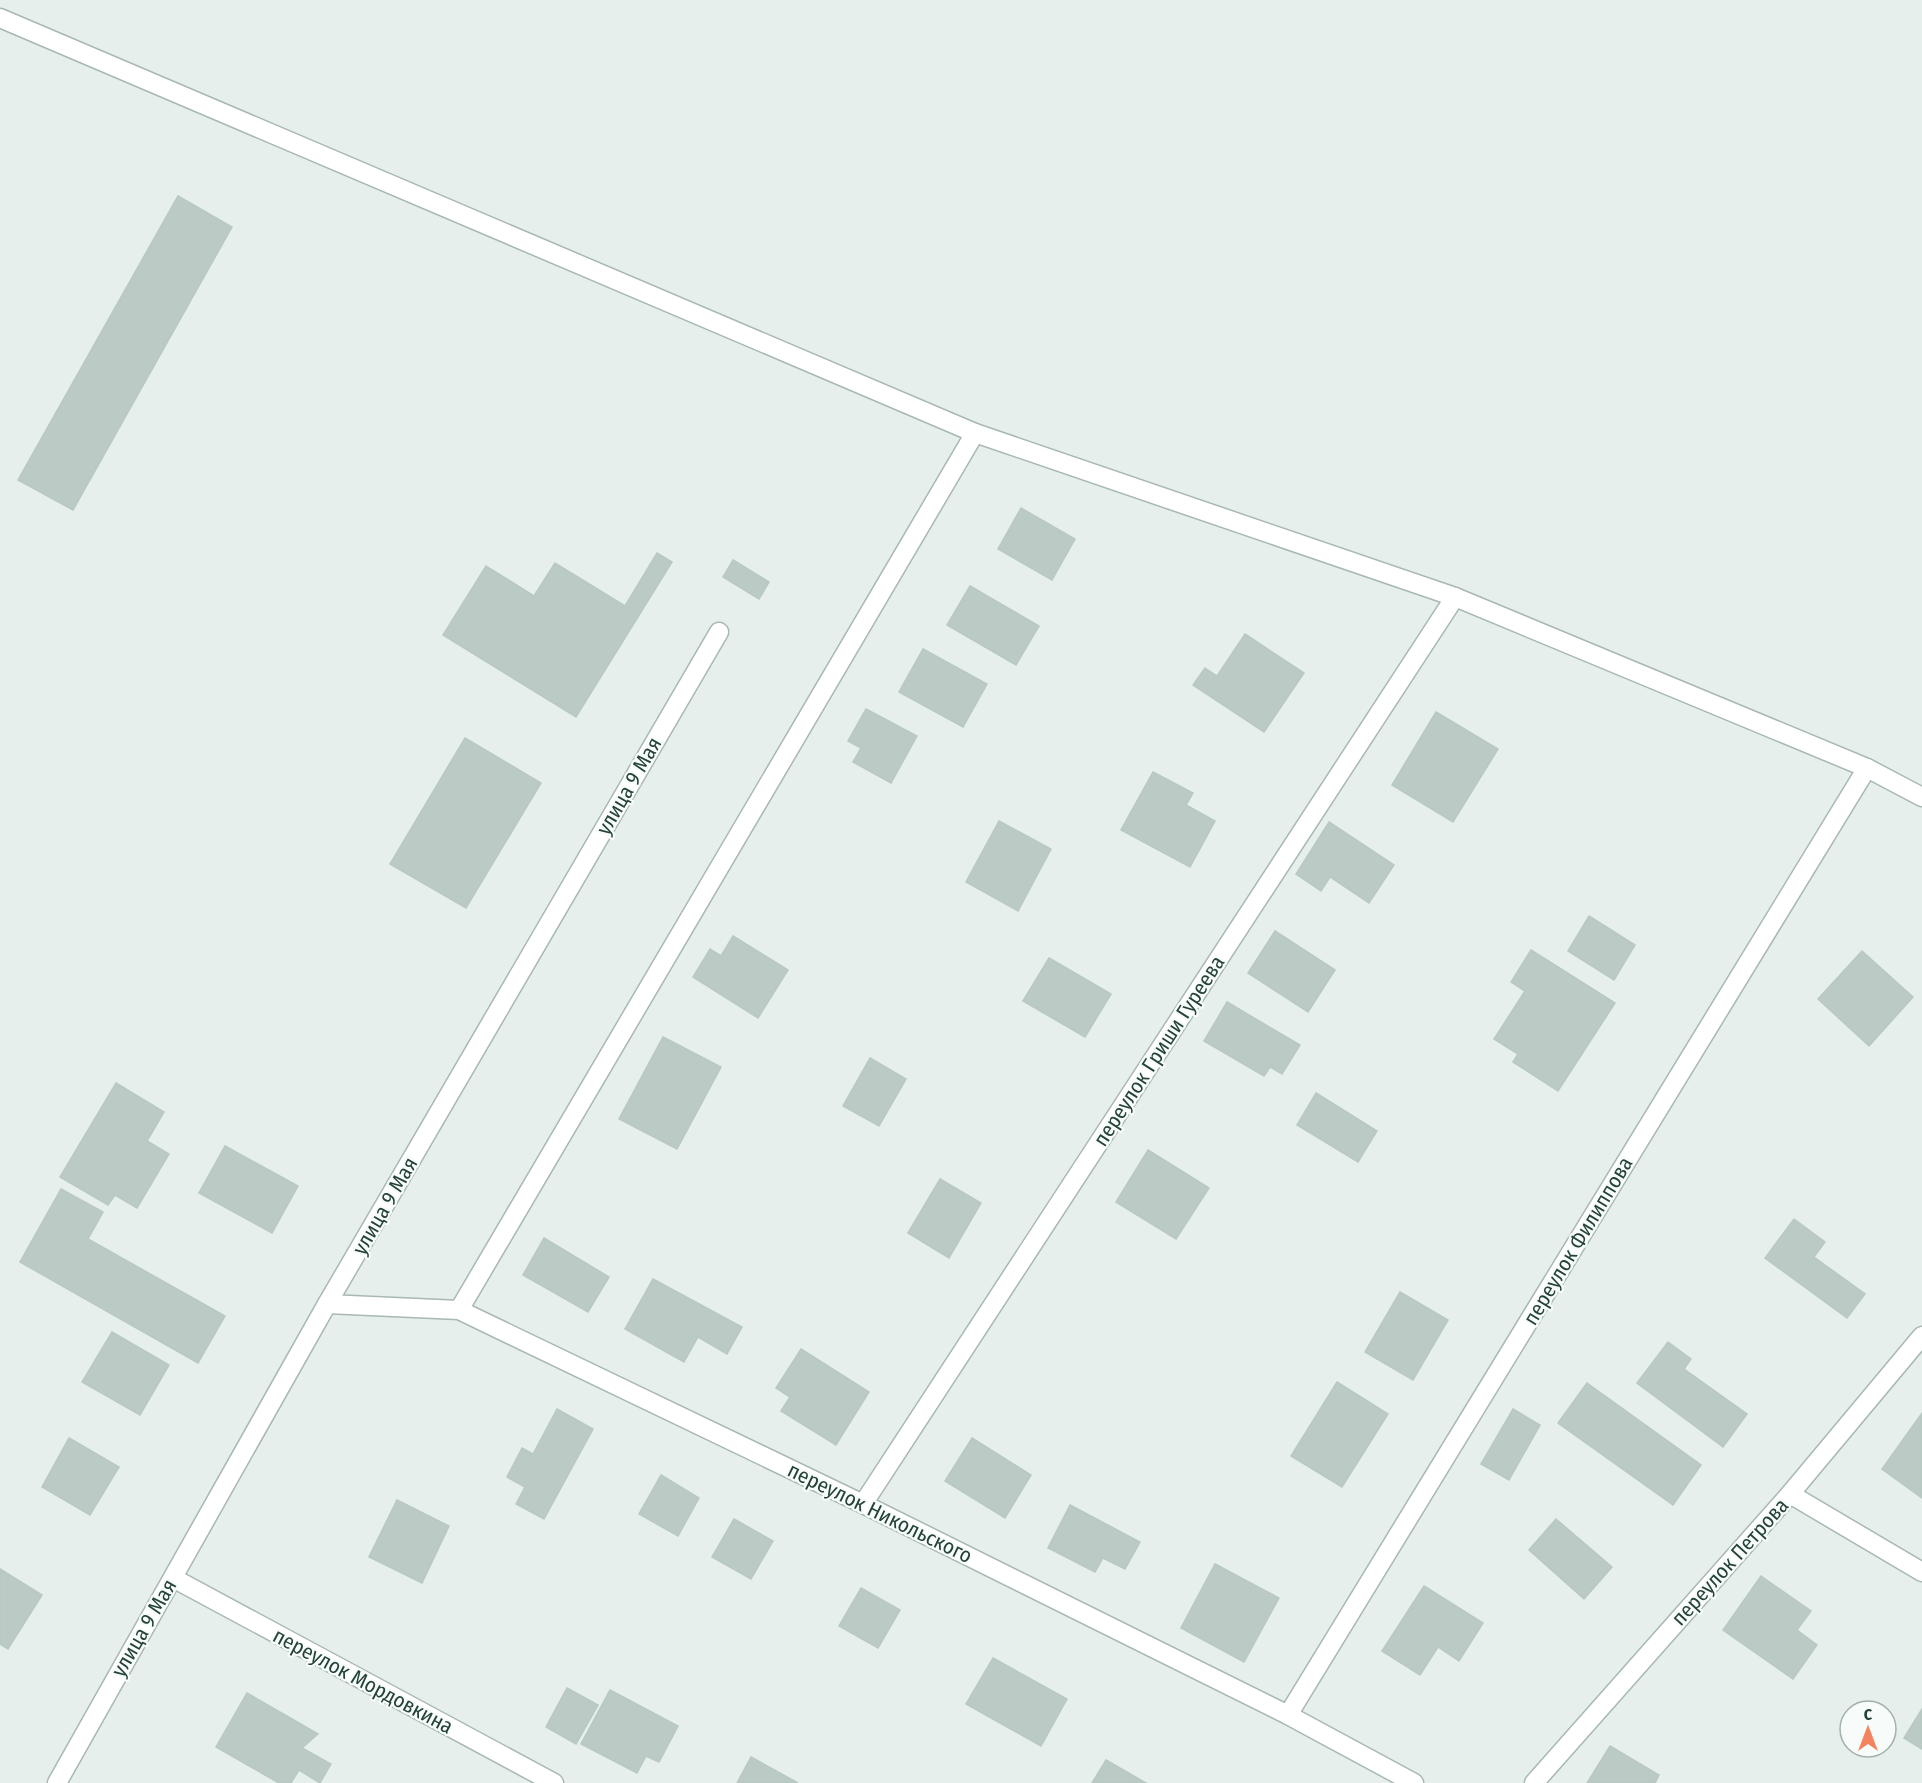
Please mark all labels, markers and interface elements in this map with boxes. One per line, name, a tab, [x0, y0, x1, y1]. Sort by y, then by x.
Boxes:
street label: улица 9 Мая	[591, 733, 667, 839]
street label: переулок Гриши Гуреева	[1088, 951, 1230, 1151]
street label: переулок Филиппова	[1518, 1152, 1638, 1330]
street label: улица 9 Мая	[347, 1153, 423, 1259]
street label: переулок Никольского	[783, 1457, 977, 1569]
street label: переулок Петрова	[1666, 1493, 1794, 1631]
street label: улица 9 Мая	[106, 1575, 182, 1681]
street label: переулок Мордовкина	[268, 1622, 458, 1740]
north arrow	[1838, 1699, 1898, 1759]
text: С	[1864, 1705, 1873, 1724]

